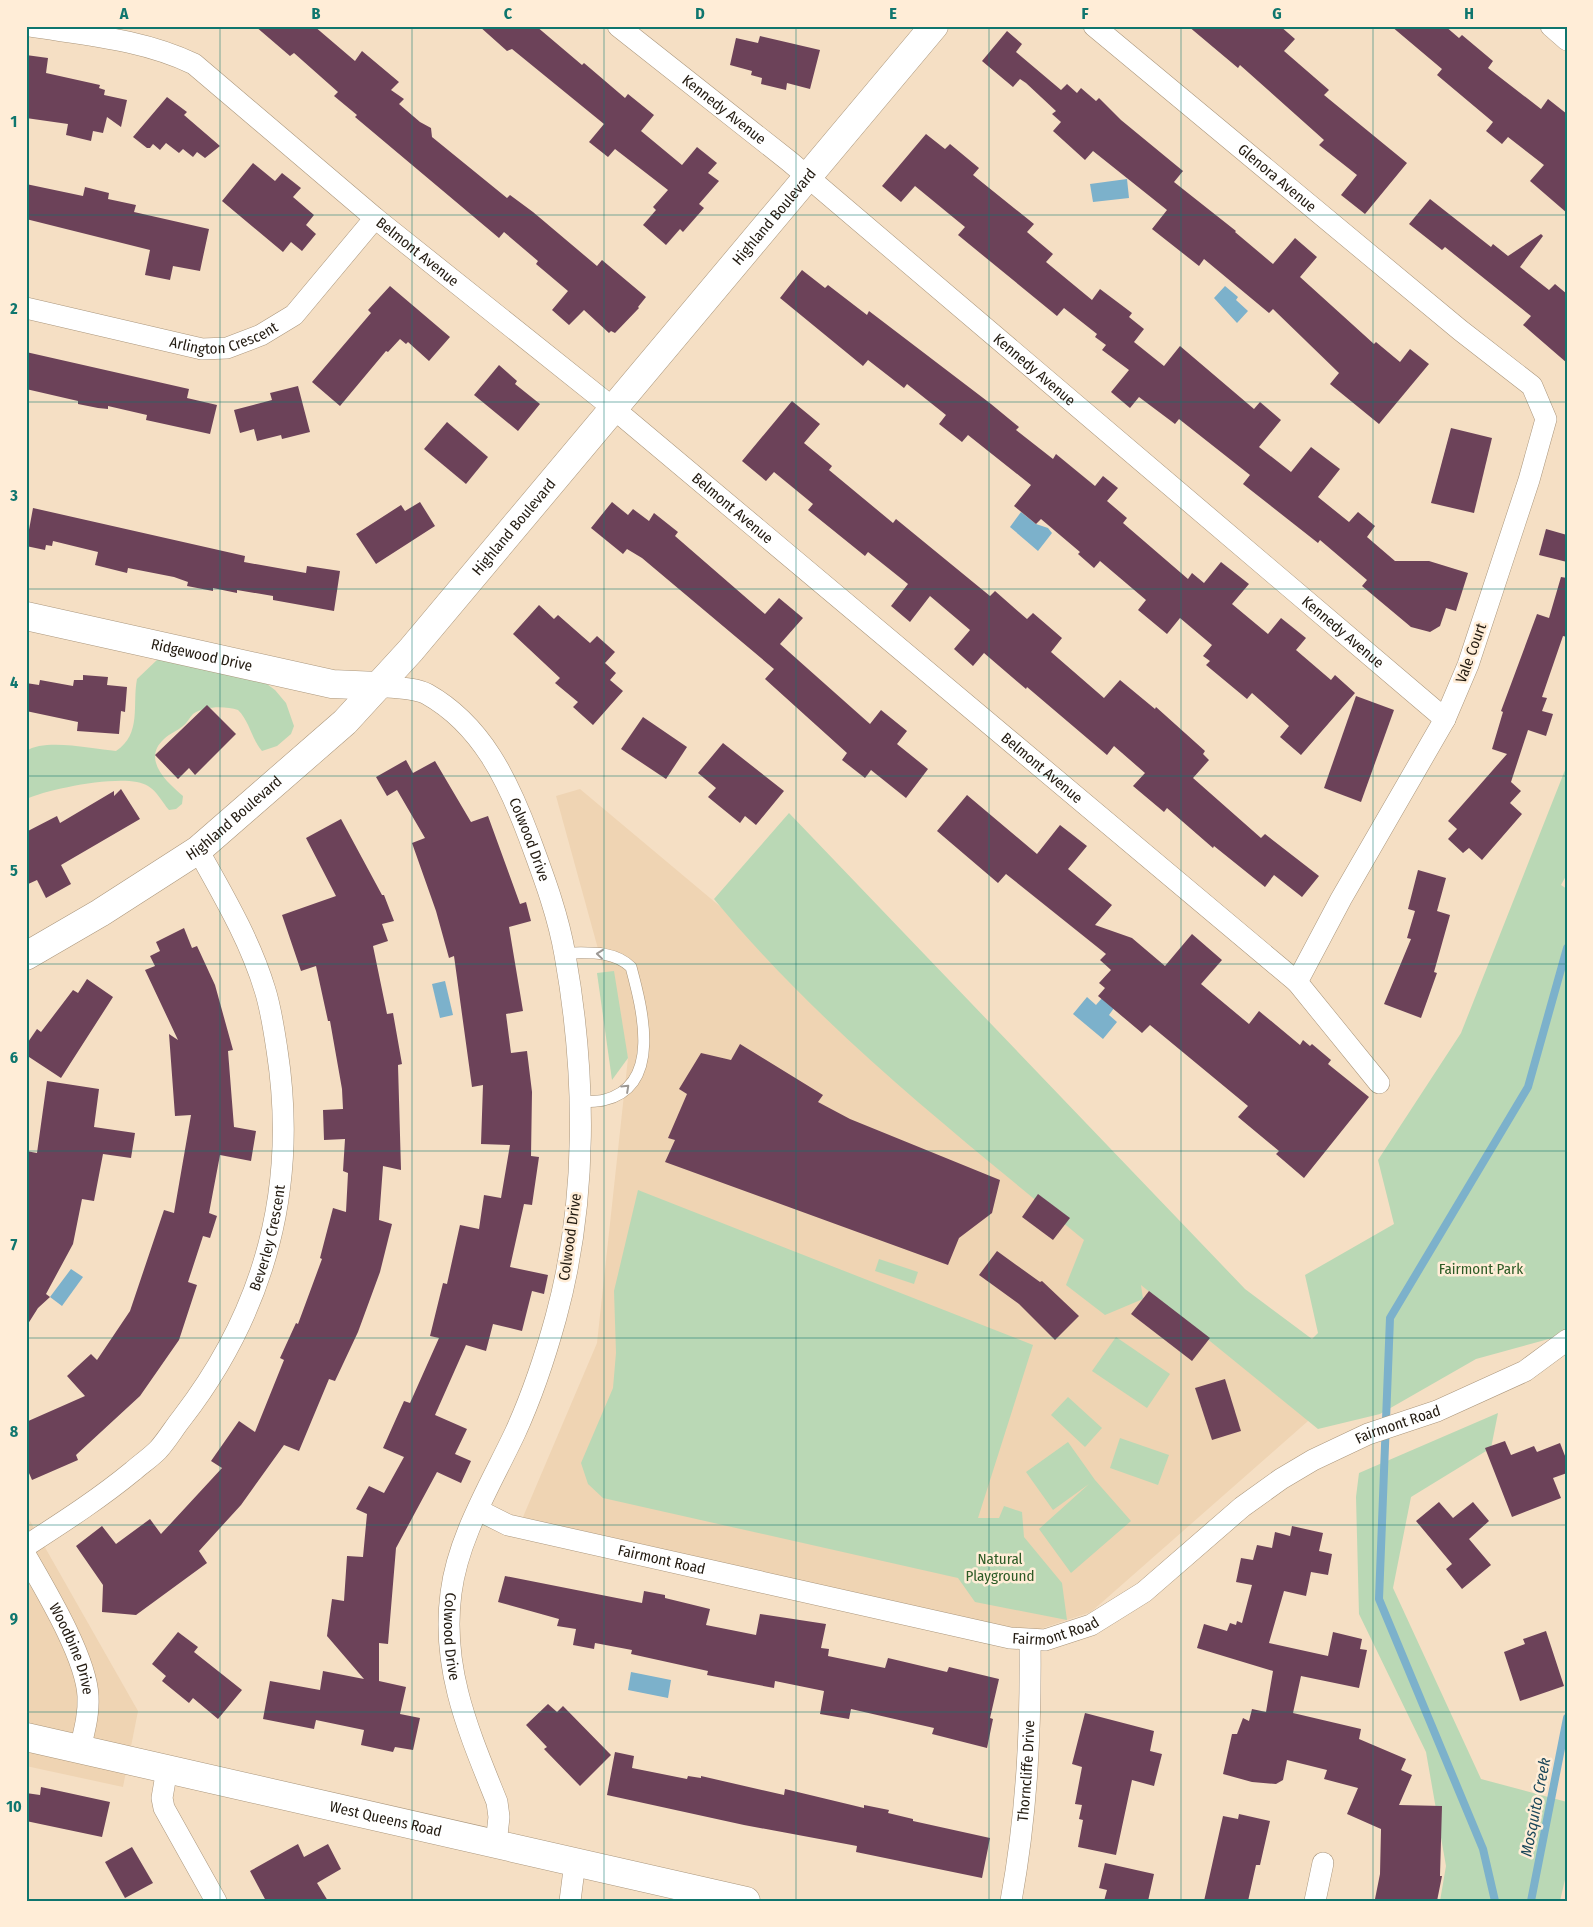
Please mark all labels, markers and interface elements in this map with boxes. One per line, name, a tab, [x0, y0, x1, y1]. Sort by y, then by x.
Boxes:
text: A	[119, 4, 129, 23]
text: B	[312, 4, 321, 23]
text: C	[504, 4, 513, 23]
text: D	[695, 4, 705, 23]
text: E	[889, 4, 897, 23]
text: F	[1081, 4, 1089, 23]
text: G	[1272, 4, 1282, 23]
text: H	[1464, 4, 1474, 23]
street label: Kennedy Avenue	[678, 71, 769, 148]
text: 1	[11, 112, 17, 131]
street label: Glenora Avenue	[1234, 140, 1320, 216]
street label: Highland Boulevard	[729, 165, 820, 269]
street label: Belmont Avenue	[373, 214, 462, 290]
text: 2	[9, 299, 18, 318]
street label: Arlington Crescent	[168, 318, 281, 358]
street label: Kennedy Avenue	[990, 330, 1079, 410]
street label: Belmont Avenue	[688, 469, 777, 547]
street label: Highland Boulevard	[468, 475, 560, 579]
text: 3	[9, 486, 18, 505]
street label: Kennedy Avenue	[1298, 592, 1387, 672]
street label: Vale Court	[1452, 621, 1490, 685]
street label: Ridgewood Drive	[149, 635, 254, 675]
text: 4	[10, 673, 18, 692]
street label: Belmont Avenue	[998, 729, 1086, 807]
street label: Highland Boulevard	[183, 772, 285, 864]
street label: Colwood Drive	[505, 795, 553, 884]
text: 5	[10, 861, 18, 880]
one-way arrow	[596, 949, 604, 960]
text: 6	[10, 1048, 18, 1067]
one-way arrow	[620, 1084, 629, 1093]
street label: Beverley Crescent	[246, 1184, 289, 1293]
street label: Colwood Drive	[555, 1192, 585, 1282]
text: 7	[11, 1235, 18, 1254]
park label: Fairmont Park	[1439, 1260, 1523, 1278]
street label: Fairmont Road	[1352, 1402, 1443, 1448]
text: 8	[10, 1422, 19, 1441]
street label: Fairmont Road	[616, 1541, 707, 1578]
park label: Natural Playground	[966, 1550, 1034, 1585]
street label: Colwood Drive	[440, 1592, 464, 1682]
street label: Woodbine Drive	[45, 1600, 97, 1696]
text: 9	[10, 1609, 18, 1628]
street label: Fairmont Road	[1012, 1613, 1102, 1649]
street label: Thorncliffe Drive	[1014, 1720, 1038, 1823]
water label: Mosquito Creek	[1517, 1756, 1554, 1858]
text: 10	[6, 1797, 22, 1816]
street label: West Queens Road	[328, 1797, 444, 1840]

